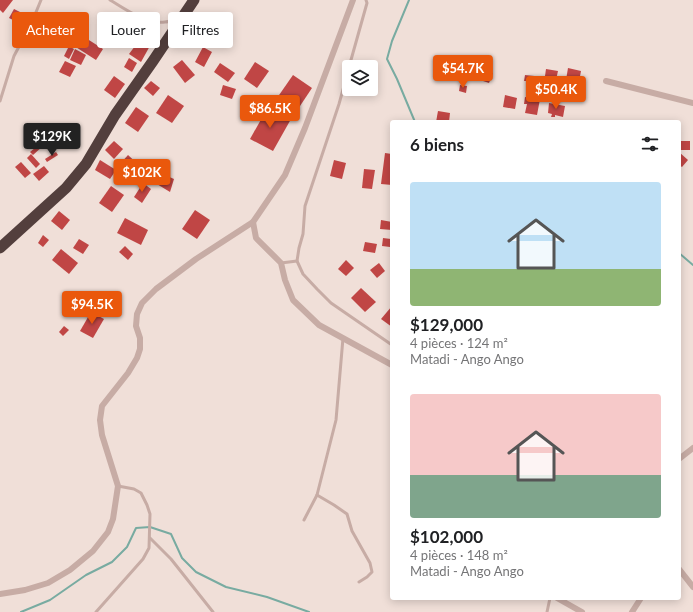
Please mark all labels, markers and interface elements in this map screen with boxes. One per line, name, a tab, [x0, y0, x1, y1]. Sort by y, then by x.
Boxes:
chip: Acheter	[12, 12, 89, 48]
chip: Louer	[97, 12, 160, 48]
chip: Filtres	[168, 12, 233, 48]
pin: $54.7K	[430, 55, 496, 89]
map controls	[342, 60, 378, 96]
button: layers	[342, 60, 378, 96]
text: $54.7K	[442, 60, 484, 76]
pin: $50.4K	[523, 76, 589, 110]
text: $50.4K	[535, 81, 577, 97]
pin: $86.5K	[237, 95, 303, 129]
text: $86.5K	[249, 100, 291, 116]
pin: $129K	[24, 123, 80, 157]
text: $129K	[32, 128, 72, 144]
icon: filters	[639, 133, 661, 155]
text: 6 biens	[410, 134, 464, 155]
pin: $102K	[114, 159, 170, 193]
text: $102K	[122, 164, 162, 180]
icon: home	[500, 208, 572, 280]
pin: $94.5K	[59, 291, 125, 325]
text: $94.5K	[71, 296, 113, 312]
text: $129,000	[410, 314, 483, 335]
text: 4 pièces · 124 m²	[410, 335, 508, 351]
text: Matadi - Ango Ango	[410, 351, 524, 367]
icon: home	[500, 420, 572, 492]
text: $102,000	[410, 526, 483, 547]
text: 4 pièces · 148 m²	[410, 547, 508, 563]
text: Matadi - Ango Ango	[410, 563, 524, 579]

